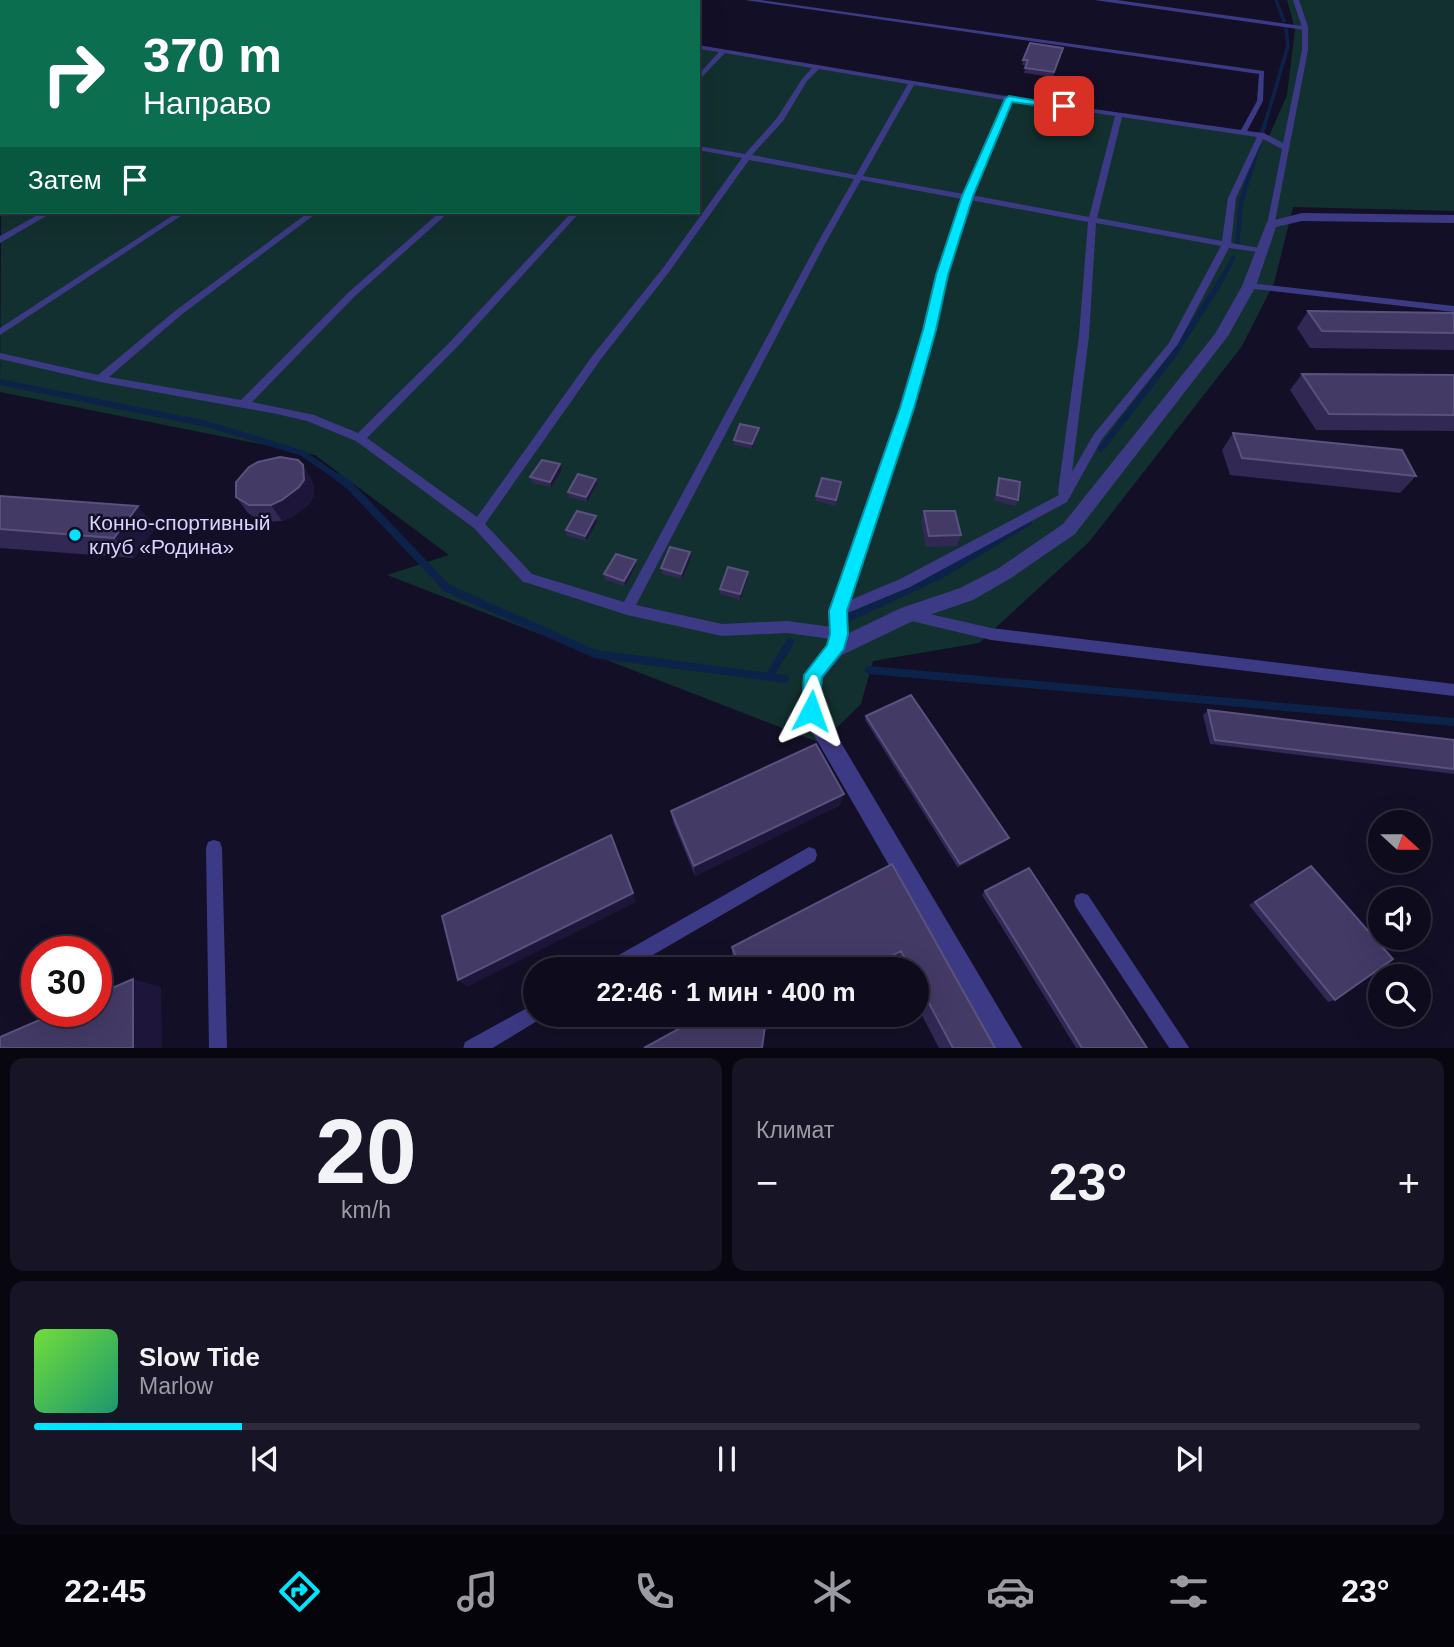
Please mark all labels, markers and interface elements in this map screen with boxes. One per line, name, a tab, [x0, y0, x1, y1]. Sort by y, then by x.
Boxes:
icon: right	[28, 28, 119, 119]
text: 370 m	[143, 28, 282, 82]
pin	[1034, 76, 1094, 136]
text: Направо	[143, 85, 271, 121]
icon: arrive	[1045, 87, 1083, 125]
icon: arrive	[116, 161, 154, 199]
text: Затем	[28, 165, 102, 195]
place label: Конно-спортивный клуб «Родина»	[89, 511, 270, 558]
marker: Конно-спортивный клуб «Родина»	[67, 527, 83, 543]
position arrow	[774, 674, 848, 748]
north arrow	[1368, 810, 1432, 873]
map controls	[1368, 810, 1431, 1027]
button: sound	[1368, 887, 1431, 950]
speed limit sign: 30	[21, 936, 112, 1027]
button: search	[1368, 964, 1431, 1027]
text: 22:46 · 1 мин · 400 m	[596, 977, 856, 1007]
text: 20	[315, 1101, 417, 1202]
text: Климат	[756, 1117, 834, 1143]
text: 23°	[1049, 1153, 1127, 1211]
text: −	[756, 1162, 778, 1204]
text: +	[1398, 1162, 1420, 1204]
text: km/h	[341, 1197, 391, 1223]
text: Slow Tide	[139, 1342, 260, 1372]
text: Marlow	[139, 1373, 213, 1399]
icon: previous	[246, 1440, 284, 1478]
icon: pause	[708, 1440, 746, 1478]
icon: next	[1170, 1440, 1208, 1478]
icon: directions	[275, 1567, 324, 1616]
icon: music	[453, 1567, 502, 1616]
icon: phone	[630, 1567, 679, 1616]
icon: climate	[808, 1567, 857, 1616]
icon: car	[986, 1567, 1035, 1616]
icon: filters	[1164, 1567, 1213, 1616]
text: 22:45	[64, 1573, 146, 1609]
text: 23°	[1341, 1573, 1390, 1609]

